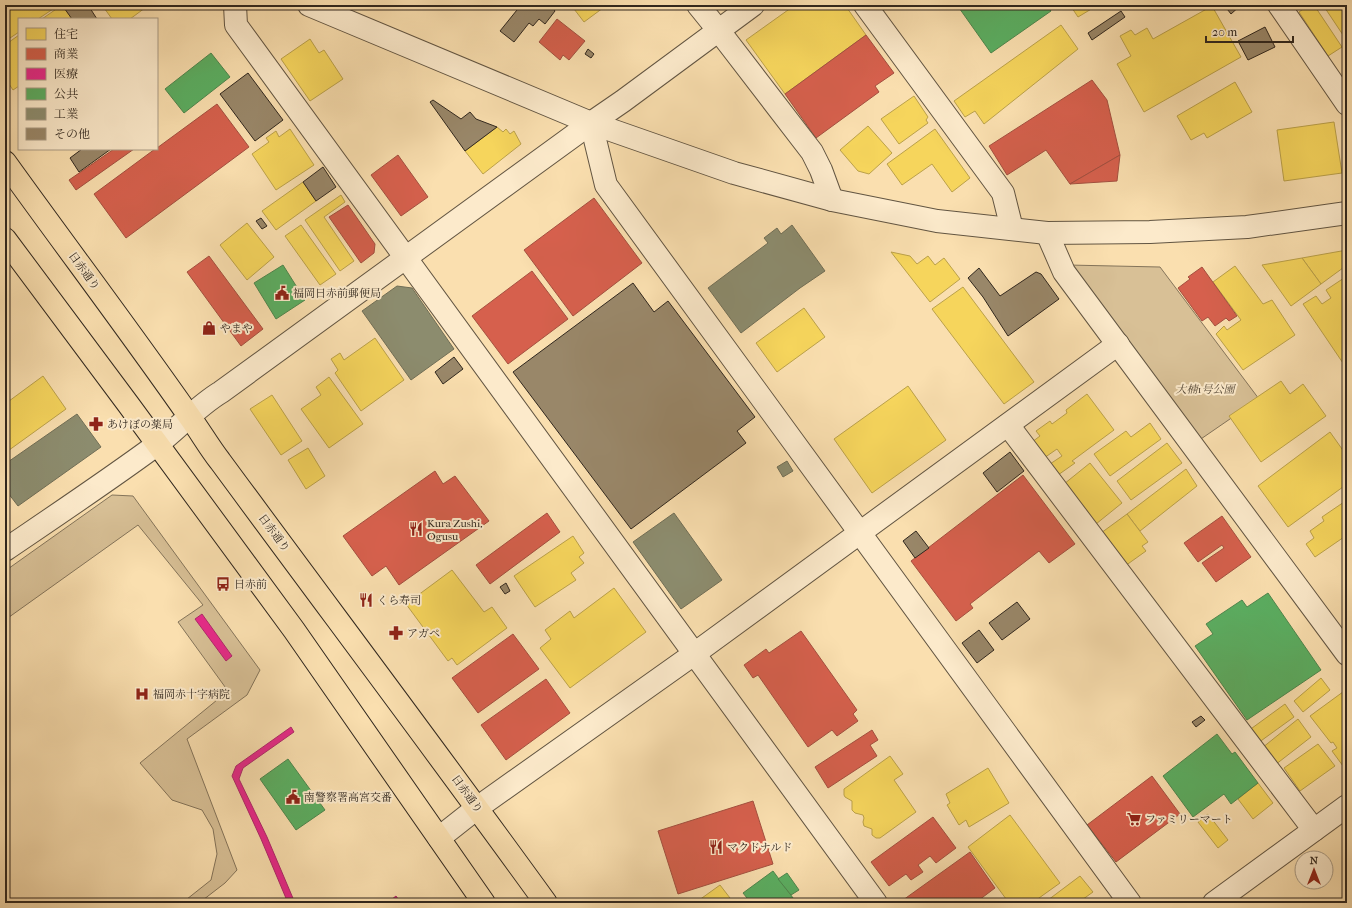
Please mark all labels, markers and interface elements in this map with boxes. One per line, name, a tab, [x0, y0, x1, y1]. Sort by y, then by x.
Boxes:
legend	[18, 18, 158, 150]
scale bar	[1206, 18, 1293, 44]
text: 20 m	[1212, 25, 1237, 39]
text: 住宅	[54, 27, 78, 41]
text: 商業	[54, 47, 78, 61]
text: 医療	[54, 67, 78, 81]
text: 公共	[54, 87, 78, 101]
text: 工業	[54, 107, 78, 121]
text: その他	[54, 127, 90, 141]
street label: 日赤通り	[66, 249, 102, 293]
public building icon: 福岡日赤前郵便局	[274, 285, 290, 301]
place label: 福岡日赤前郵便局	[293, 287, 381, 300]
shop icon: やまや	[201, 320, 217, 336]
place label: やまや	[220, 322, 253, 335]
park label: 大楠1号公園	[1175, 383, 1236, 396]
pharmacy icon: あけぼの薬局	[88, 416, 104, 432]
place label: あけぼの薬局	[107, 418, 173, 431]
street label: 日赤通り	[256, 512, 292, 554]
place label: Kura Zushi, Ogusu	[427, 517, 482, 543]
restaurant icon: Kura Zushi, Ogusu	[408, 521, 424, 537]
bus stop icon: 日赤前	[215, 576, 231, 592]
place label: 日赤前	[234, 578, 267, 591]
restaurant icon: くら寿司	[358, 592, 374, 608]
place label: くら寿司	[377, 594, 421, 607]
pharmacy icon: アガペ	[388, 625, 404, 641]
place label: アガペ	[407, 627, 440, 640]
hospital icon: 福岡赤十字病院	[134, 686, 150, 702]
place label: 福岡赤十字病院	[153, 688, 230, 701]
street label: 日赤通り	[449, 772, 485, 816]
public building icon: 南警察署高宮交番	[285, 789, 301, 805]
place label: 南警察署高宮交番	[304, 791, 392, 804]
supermarket icon: ファミリーマート	[1126, 811, 1142, 827]
place label: ファミリーマート	[1145, 813, 1233, 826]
restaurant icon: マクドナルド	[708, 839, 724, 855]
place label: マクドナルド	[727, 841, 792, 854]
north arrow	[1294, 850, 1334, 890]
text: N	[1310, 854, 1319, 867]

